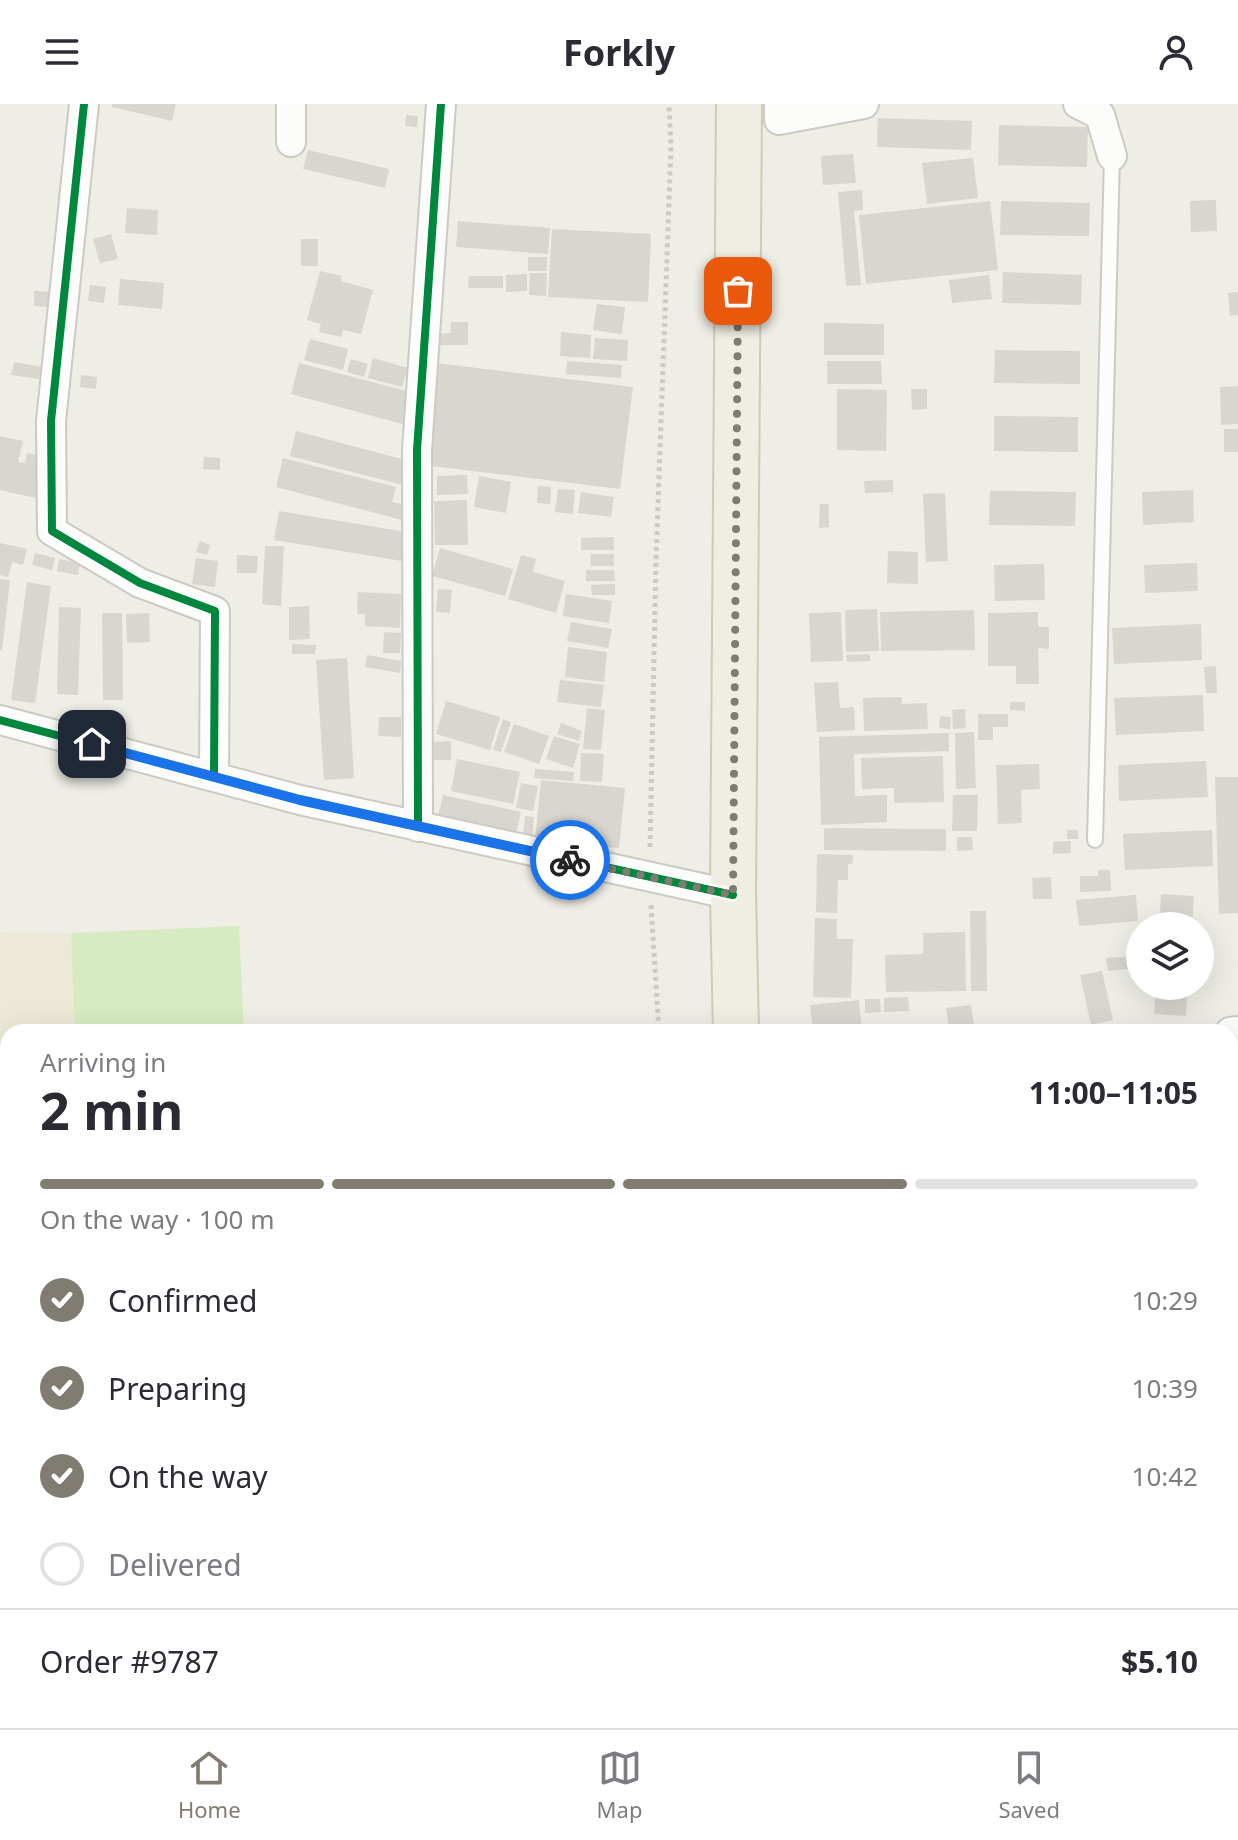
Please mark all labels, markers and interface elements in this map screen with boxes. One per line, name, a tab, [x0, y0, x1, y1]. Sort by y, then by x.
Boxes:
text: Forkly	[563, 28, 675, 77]
icon: menu	[40, 30, 84, 74]
icon: person	[1154, 30, 1198, 74]
pin	[704, 257, 772, 325]
icon: bag	[716, 269, 760, 313]
pin	[58, 710, 126, 778]
icon: home	[70, 722, 114, 766]
courier	[530, 820, 610, 900]
icon: bike	[548, 838, 592, 882]
map controls	[1126, 912, 1214, 1000]
button: layers	[1126, 912, 1214, 1000]
text: Arriving in	[40, 1044, 166, 1080]
text: 11:00–11:05	[1029, 1072, 1198, 1113]
text: 2 min	[40, 1074, 183, 1145]
text: On the way · 100 m	[40, 1201, 274, 1237]
icon: check	[40, 1278, 84, 1322]
text: Confirmed	[108, 1280, 258, 1321]
text: 10:29	[1132, 1282, 1198, 1318]
icon: check	[40, 1366, 84, 1410]
text: Preparing	[108, 1368, 247, 1409]
text: 10:39	[1132, 1370, 1198, 1406]
icon: check	[40, 1454, 84, 1498]
text: On the way	[108, 1456, 268, 1497]
text: 10:42	[1132, 1458, 1198, 1494]
text: Delivered	[108, 1544, 242, 1585]
text: Order #9787	[40, 1641, 219, 1682]
text: $5.10	[1121, 1641, 1198, 1682]
tab: Home	[178, 1746, 241, 1824]
tab: Map	[597, 1746, 642, 1824]
tab: Saved	[998, 1746, 1060, 1824]

